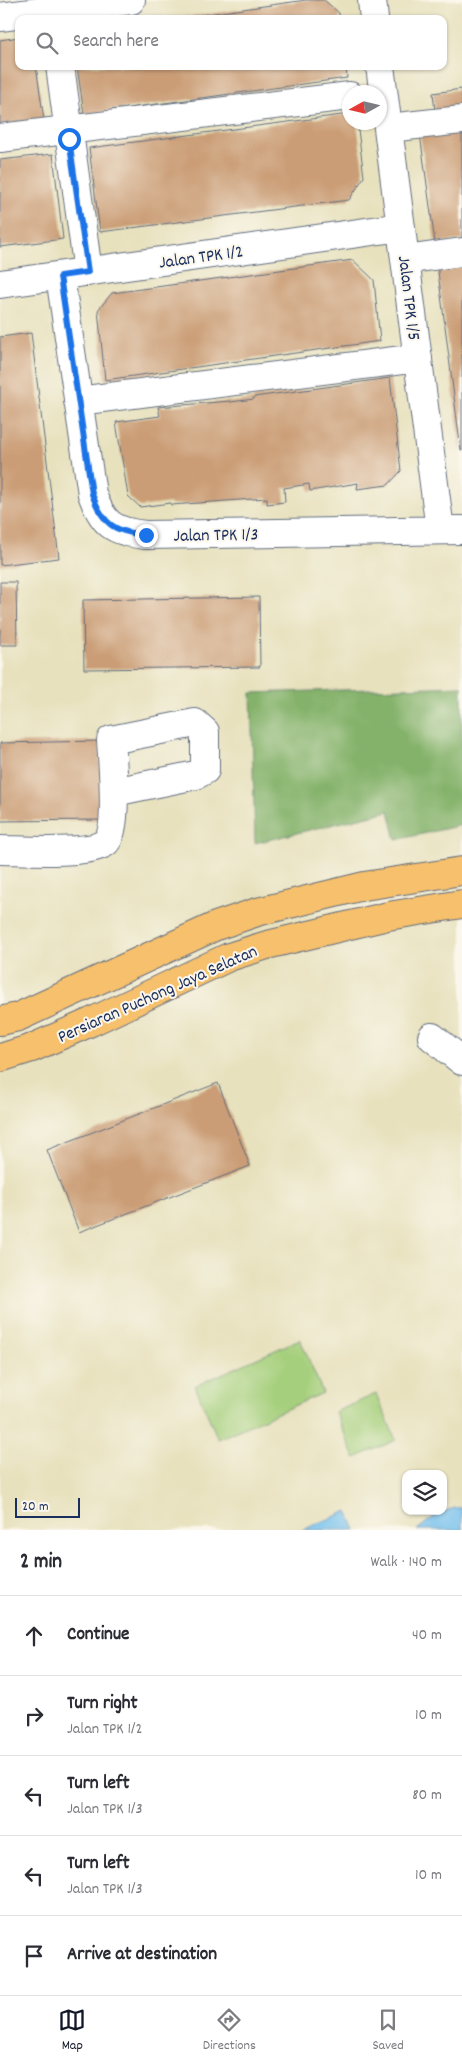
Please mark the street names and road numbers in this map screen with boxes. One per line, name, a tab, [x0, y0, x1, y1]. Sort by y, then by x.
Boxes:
street label: Jalan TPK 1/2	[158, 240, 245, 277]
street label: Jalan TPK 1/5	[390, 254, 425, 342]
street label: Jalan TPK 1/3	[173, 523, 259, 550]
street label: Persiaran Puchong Jaya Selatan	[54, 940, 262, 1051]

